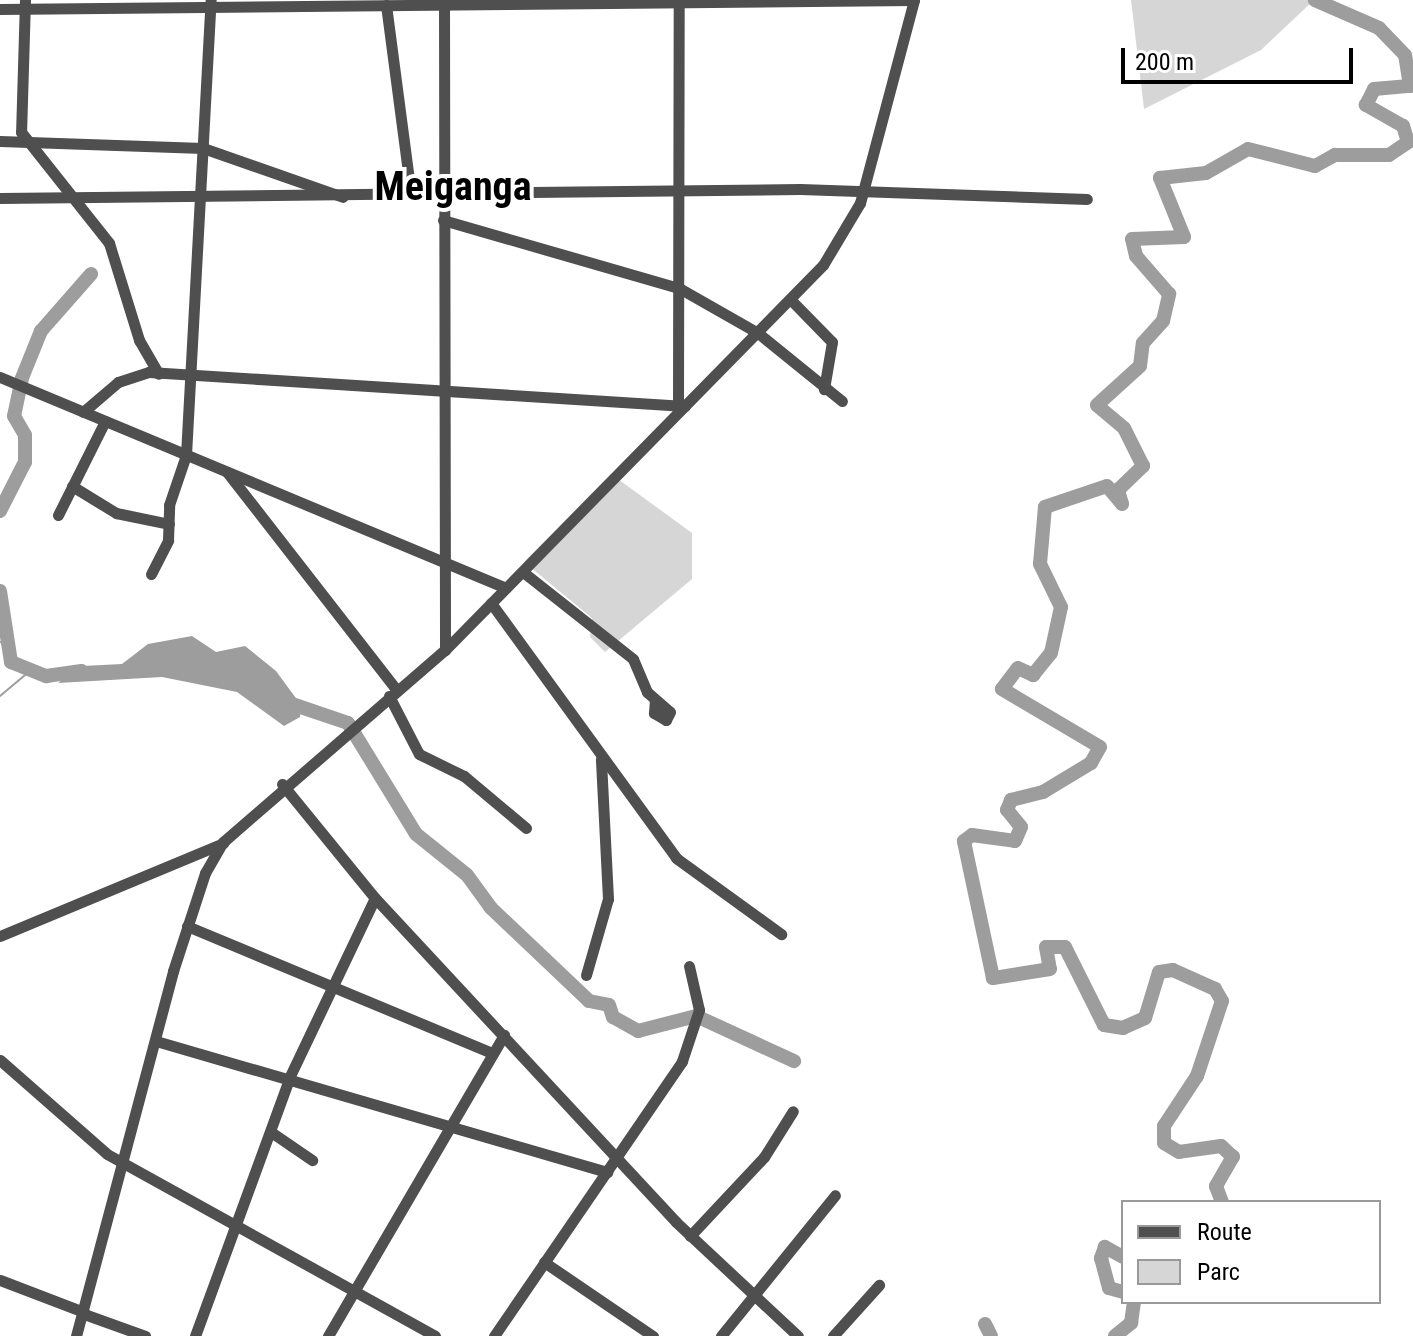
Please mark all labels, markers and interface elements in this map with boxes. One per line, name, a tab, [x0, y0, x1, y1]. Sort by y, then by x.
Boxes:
scale bar	[1125, 32, 1357, 82]
text: 200 m	[1135, 48, 1194, 76]
district label: Meiganga	[374, 163, 532, 211]
legend	[1121, 1200, 1381, 1304]
text: Route	[1197, 1218, 1252, 1246]
text: Parc	[1197, 1258, 1240, 1286]

